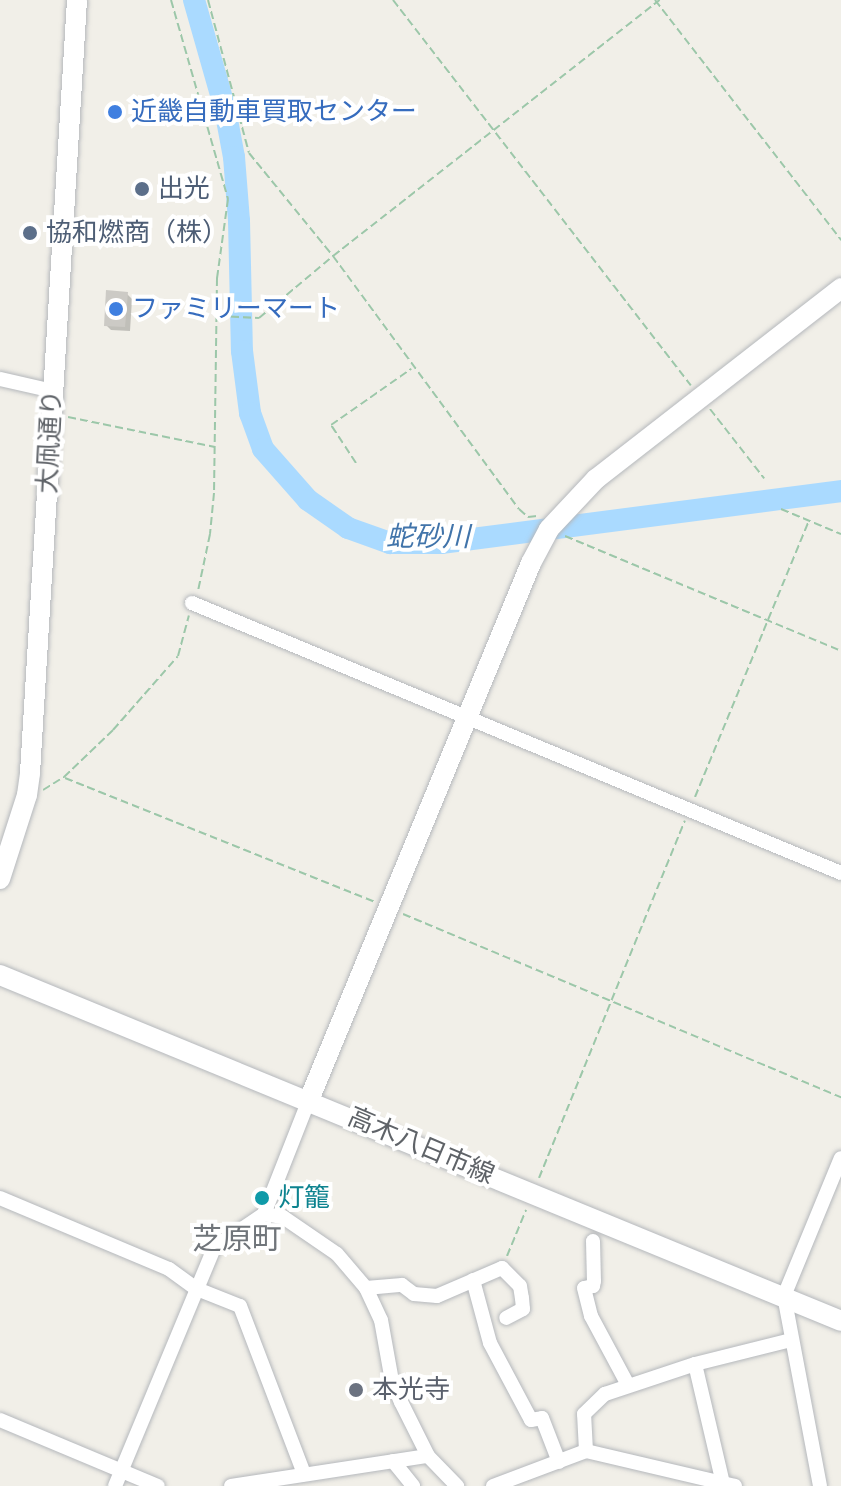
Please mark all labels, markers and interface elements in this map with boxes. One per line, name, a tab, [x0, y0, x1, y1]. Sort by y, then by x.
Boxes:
place label: 近畿自動車買取センター	[131, 96, 417, 128]
marker: 近畿自動車買取センター	[106, 103, 124, 121]
place label: 出光	[158, 173, 210, 205]
marker: 出光	[133, 180, 151, 198]
place label: 協和燃商（株）	[46, 217, 228, 249]
marker: 協和燃商（株）	[21, 224, 39, 242]
place label: ファミリーマート	[132, 293, 340, 325]
marker: ファミリーマート	[107, 300, 125, 318]
street label: 大凧通り	[32, 389, 68, 495]
water label: 蛇砂川	[386, 520, 470, 554]
street label: 高木八日市線	[343, 1101, 499, 1191]
place label: 灯籠	[278, 1182, 330, 1214]
marker: 灯籠	[253, 1189, 271, 1207]
district label: 芝原町	[192, 1221, 282, 1257]
place label: 本光寺	[372, 1374, 450, 1406]
marker: 本光寺	[347, 1381, 365, 1399]

